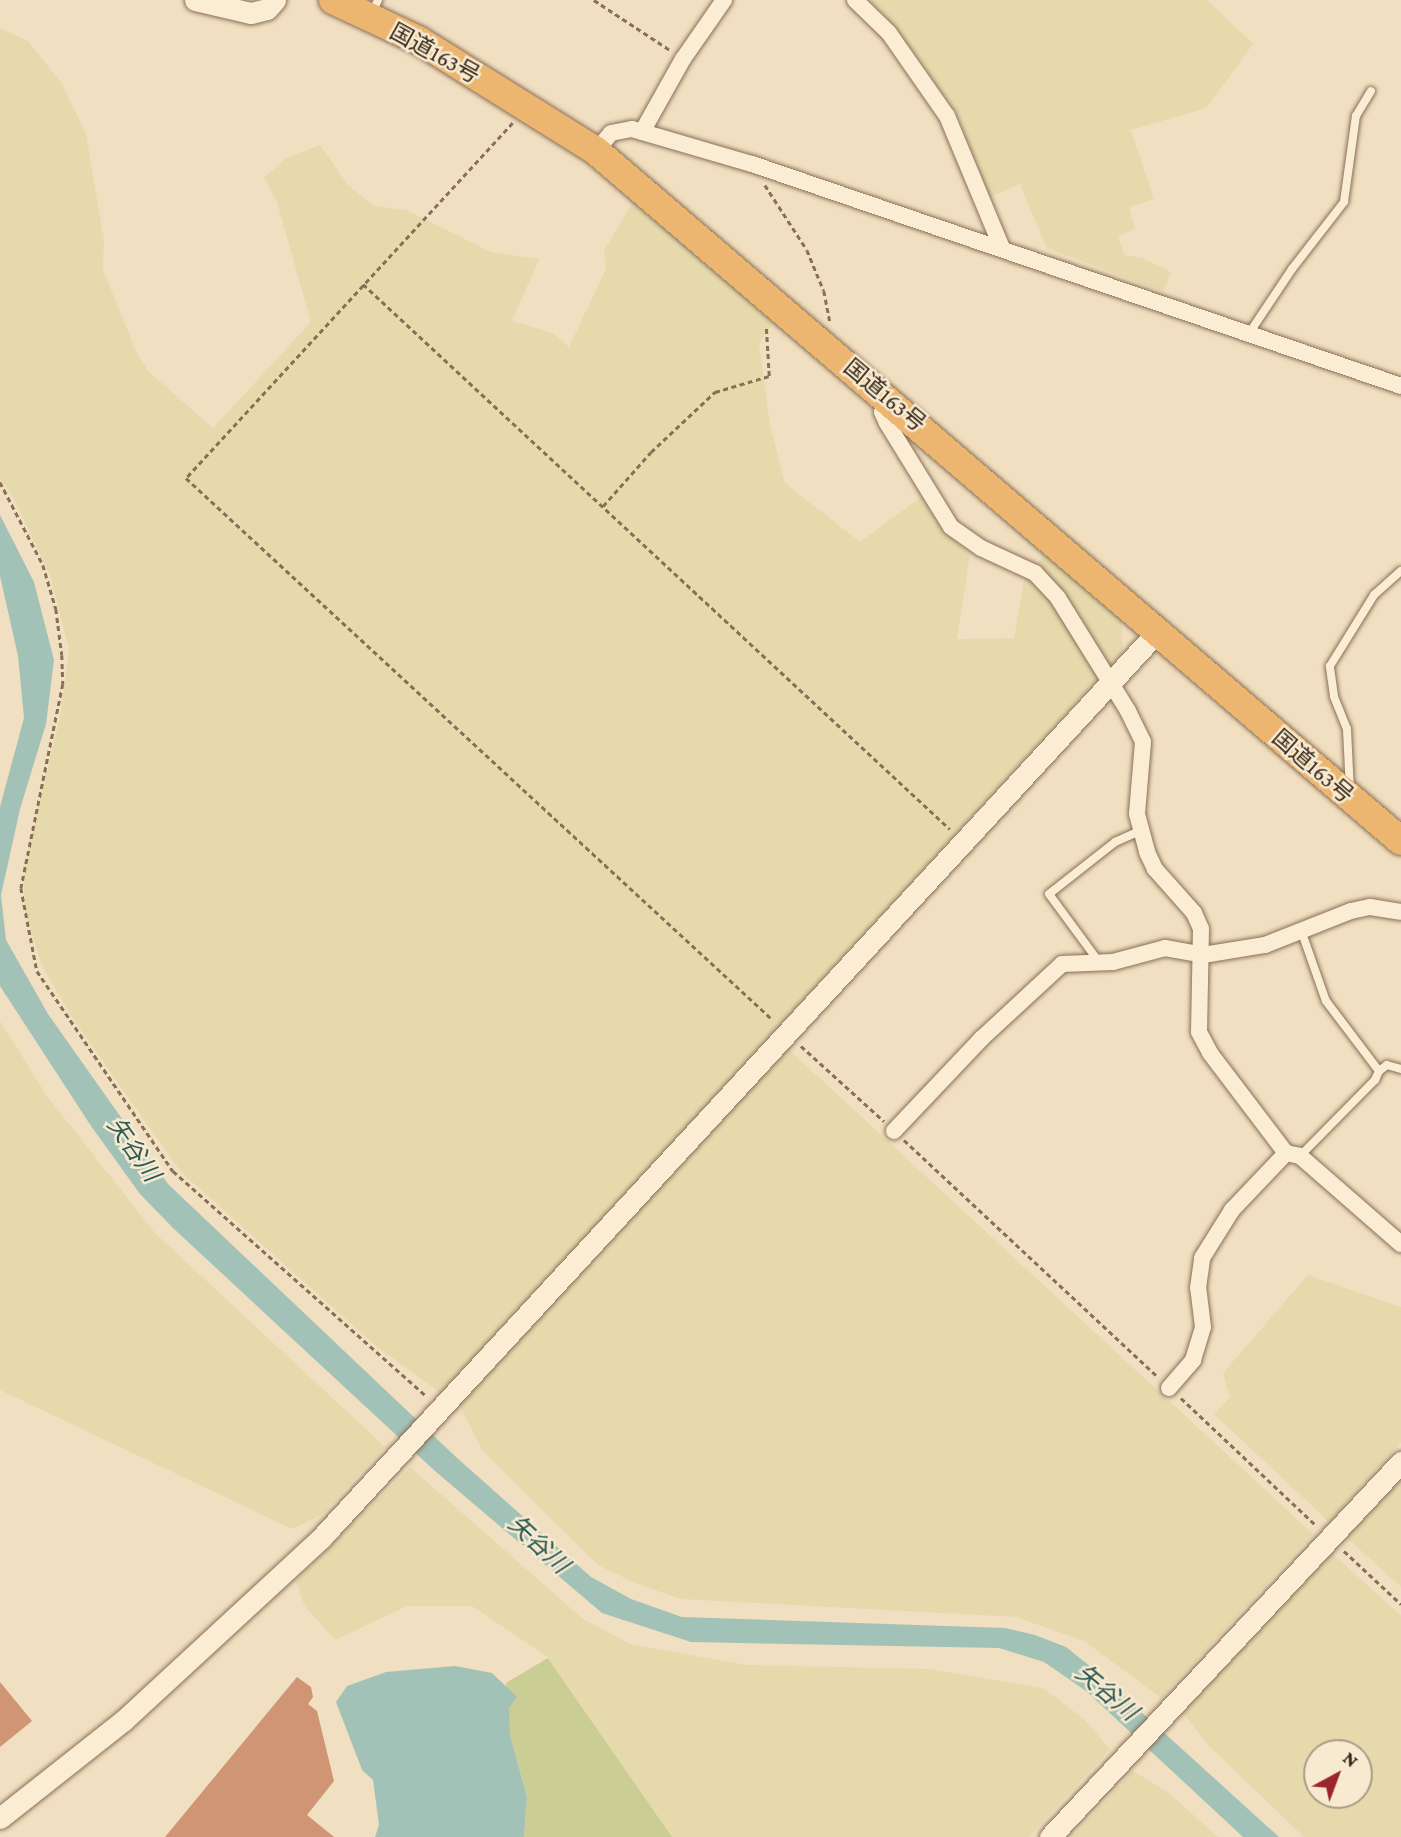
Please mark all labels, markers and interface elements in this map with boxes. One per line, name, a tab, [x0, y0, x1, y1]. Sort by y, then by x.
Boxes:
street label: 国道163号	[385, 17, 485, 89]
street label: 国道163号	[838, 353, 932, 437]
street label: 国道163号	[1267, 723, 1359, 809]
water label: 矢谷川	[102, 1111, 166, 1187]
water label: 矢谷川	[503, 1509, 575, 1579]
water label: 矢谷川	[1070, 1658, 1144, 1726]
north arrow	[1303, 1739, 1373, 1809]
text: N	[1339, 1747, 1363, 1771]

